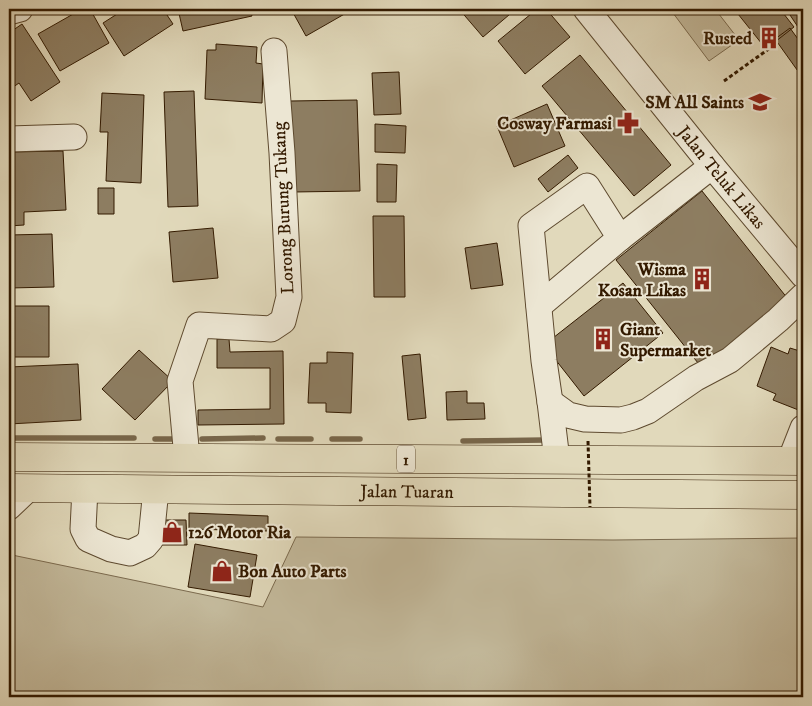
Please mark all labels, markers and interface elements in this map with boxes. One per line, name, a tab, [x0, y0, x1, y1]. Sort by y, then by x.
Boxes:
building icon: Rusted	[756, 25, 782, 51]
place label: Rusted	[703, 28, 753, 50]
school or university icon: SM All Saints	[747, 89, 773, 115]
place label: SM All Saints	[645, 92, 744, 114]
pharmacy icon: Cosway Farmasi	[615, 110, 641, 136]
place label: Cosway Farmasi	[497, 113, 612, 135]
street label: Jalan Teluk Likas	[671, 120, 770, 234]
street label: Lorong Burung Tukang	[268, 121, 299, 295]
place label: Wisma Kosan Likas	[598, 259, 686, 302]
building icon: Wisma Kosan Likas	[689, 266, 715, 292]
place label: Giant Supermarket	[620, 319, 711, 362]
building icon: Giant Supermarket	[590, 326, 616, 352]
road number: 1	[397, 446, 415, 472]
street label: Jalan Tuaran	[358, 481, 454, 504]
shop icon: 126 Motor Ria	[159, 519, 185, 545]
place label: 126 Motor Ria	[188, 522, 291, 544]
shop icon: Bon Auto Parts	[209, 558, 235, 584]
place label: Bon Auto Parts	[238, 561, 347, 583]

